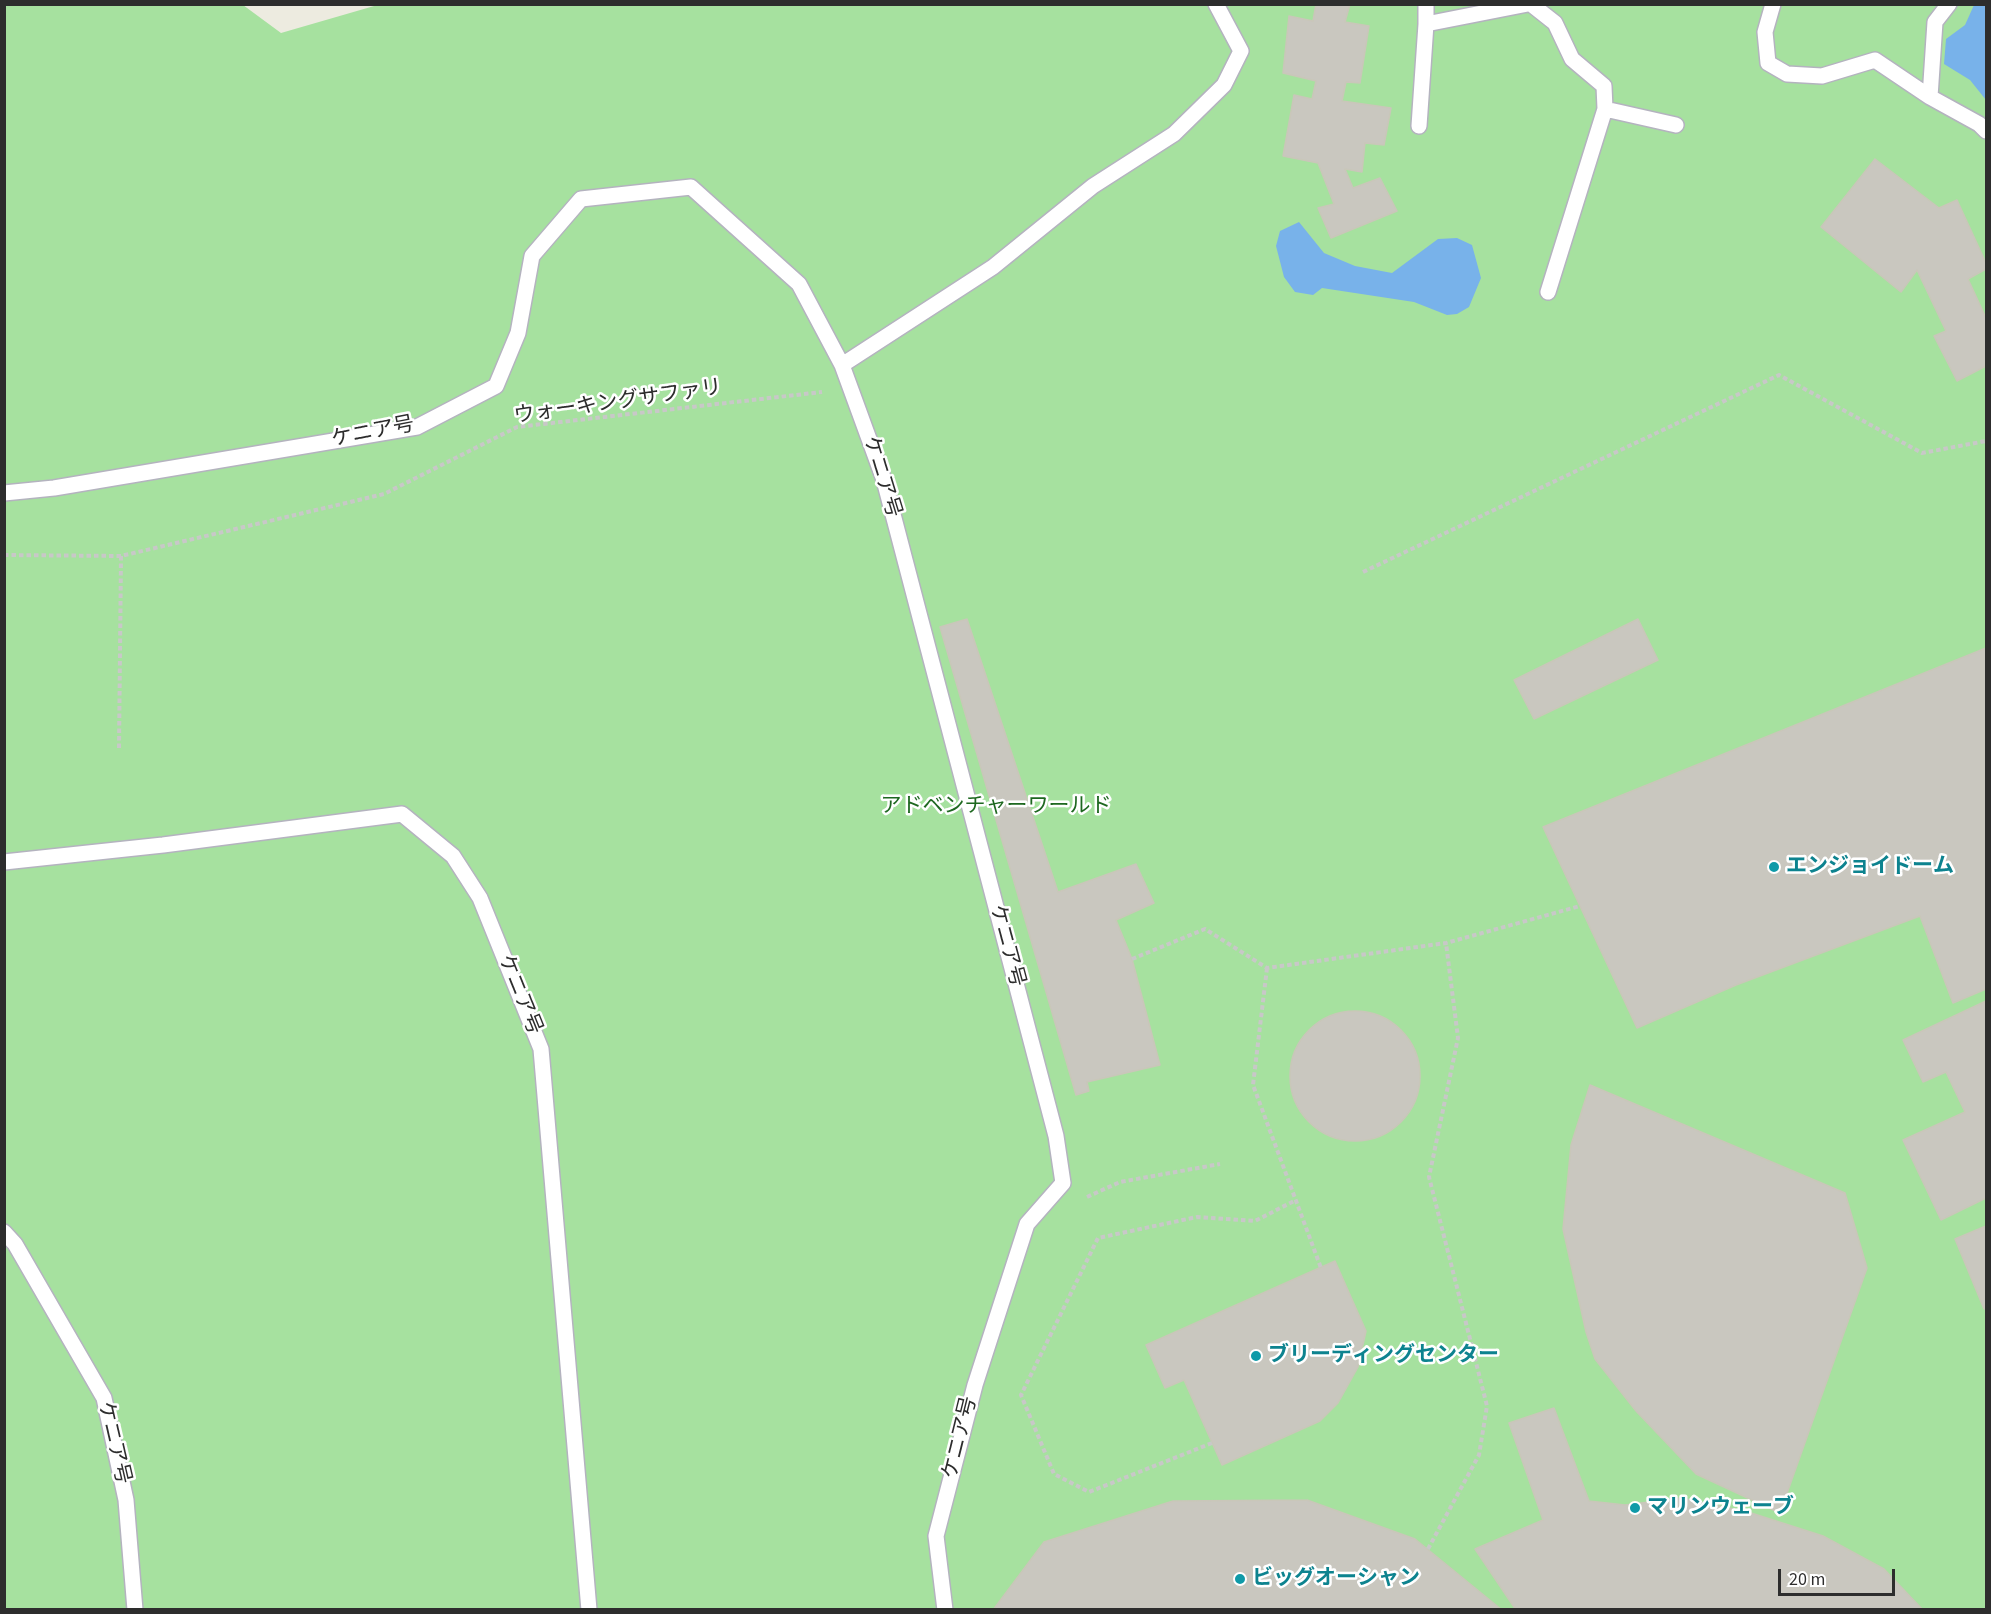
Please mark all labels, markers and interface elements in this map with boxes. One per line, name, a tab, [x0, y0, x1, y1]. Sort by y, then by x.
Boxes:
street label: ウォーキングサファリ	[512, 376, 724, 430]
street label: ケニア号	[329, 413, 417, 453]
street label: ケニア号	[857, 433, 905, 521]
park label: アドベンチャーワールド	[881, 794, 1111, 820]
place label: エンジョイドーム	[1786, 854, 1954, 880]
marker: エンジョイドーム	[1767, 860, 1781, 874]
street label: ケニア号	[983, 902, 1029, 990]
street label: ケニア号	[492, 951, 546, 1039]
place label: ブリーディングセンター	[1268, 1343, 1499, 1369]
marker: ブリーディングセンター	[1249, 1349, 1263, 1363]
street label: ケニア号	[939, 1394, 983, 1482]
street label: ケニア号	[91, 1399, 135, 1487]
place label: マリンウェーブ	[1647, 1495, 1794, 1521]
marker: マリンウェーブ	[1628, 1501, 1642, 1515]
scale bar	[1781, 1557, 1898, 1595]
place label: ビッグオーシャン	[1252, 1566, 1420, 1592]
text: 20 m	[1789, 1567, 1825, 1592]
marker: ビッグオーシャン	[1233, 1572, 1247, 1586]

